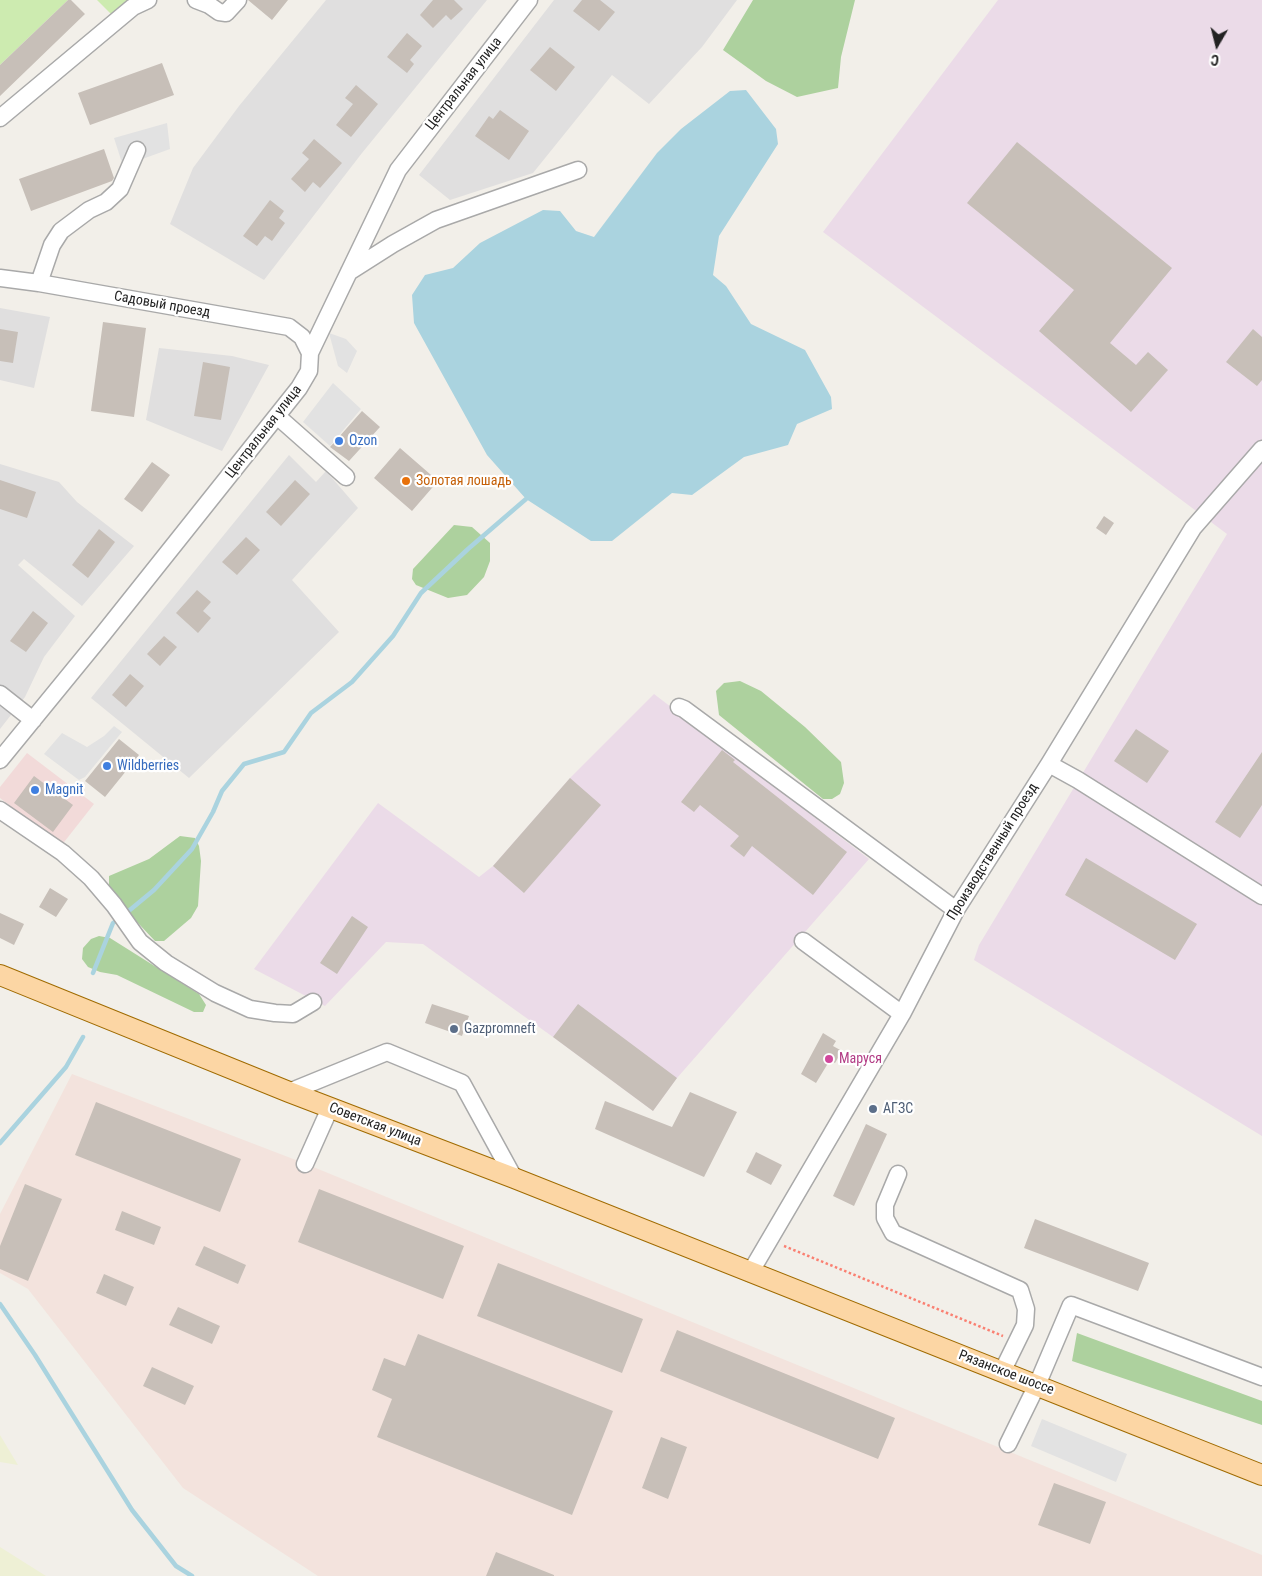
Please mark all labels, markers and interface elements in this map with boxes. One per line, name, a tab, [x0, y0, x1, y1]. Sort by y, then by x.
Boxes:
north arrow	[1192, 20, 1242, 70]
street label: Центральная улица	[422, 34, 506, 134]
text: С	[1210, 51, 1220, 68]
street label: Садовый проезд	[113, 288, 211, 322]
street label: Центральная улица	[222, 382, 306, 482]
place label: Ozon	[349, 433, 377, 449]
marker: Ozon	[333, 435, 345, 447]
place label: Золотая лошадь	[416, 473, 512, 489]
marker: Золотая лошадь	[400, 475, 412, 487]
place label: Wildberries	[117, 758, 179, 774]
marker: Wildberries	[101, 760, 113, 772]
street label: Производственный проезд	[944, 780, 1042, 924]
place label: Magnit	[45, 782, 83, 798]
marker: Magnit	[29, 784, 41, 796]
place label: Gazpromneft	[464, 1021, 536, 1037]
marker: Gazpromneft	[448, 1023, 460, 1035]
place label: Маруся	[839, 1051, 882, 1067]
marker: Маруся	[823, 1053, 835, 1065]
street label: Советская улица	[326, 1100, 424, 1150]
place label: АГЗС	[883, 1101, 913, 1117]
marker: АГЗС	[867, 1103, 879, 1115]
street label: Рязанское шоссе	[956, 1347, 1056, 1399]

